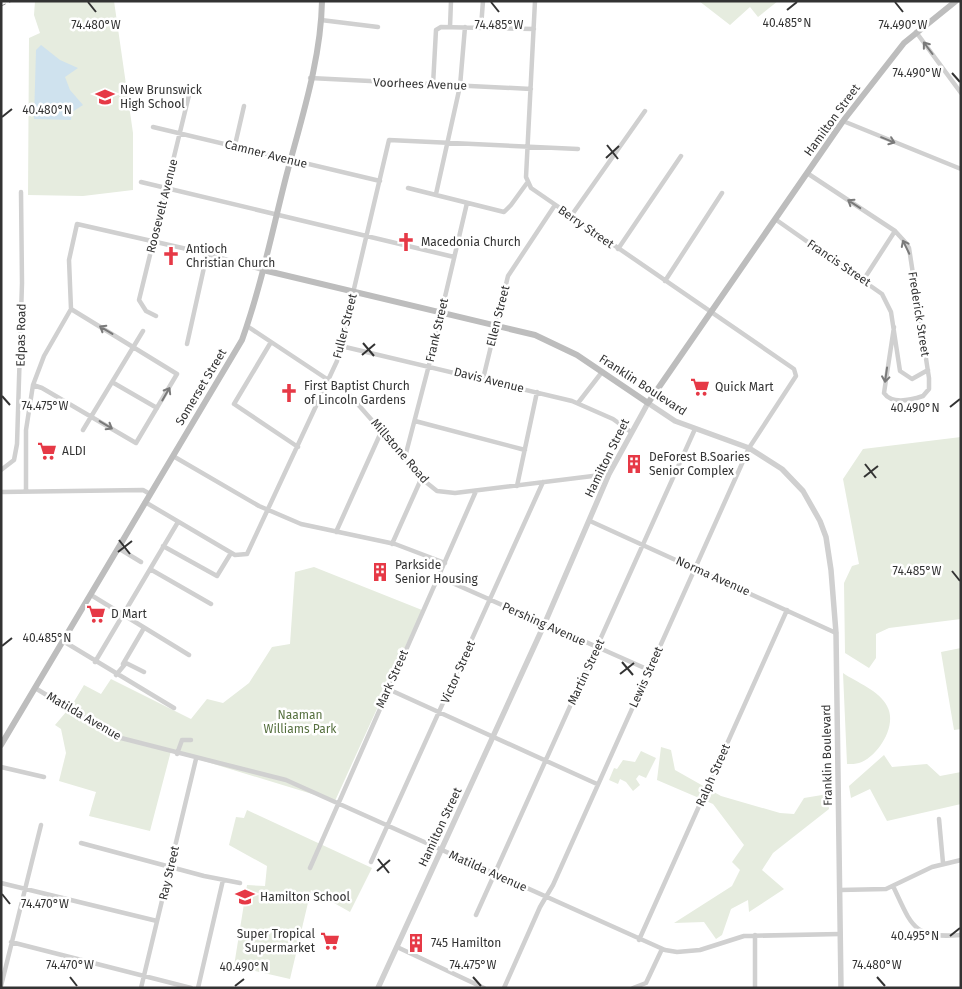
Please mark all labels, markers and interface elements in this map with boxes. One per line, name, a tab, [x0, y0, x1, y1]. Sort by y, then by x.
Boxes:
text: 40.485°N	[763, 16, 811, 30]
text: 74.480°W	[71, 18, 121, 32]
text: 74.485°W	[475, 18, 523, 32]
text: 74.490°W	[878, 18, 928, 32]
one-way arrow	[923, 42, 933, 56]
text: 74.490°W	[892, 66, 942, 80]
street label: Voorhees Avenue	[373, 75, 467, 93]
street label: Hamilton Street	[801, 81, 863, 159]
place label: New Brunswick High School	[120, 83, 203, 111]
school or university icon: New Brunswick High School	[94, 86, 116, 108]
text: 40.480°N	[22, 103, 72, 117]
one-way arrow	[881, 136, 896, 145]
street label: Camner Avenue	[223, 137, 309, 171]
street label: Roosevelt Avenue	[144, 158, 180, 254]
one-way arrow	[847, 199, 861, 209]
street label: Berry Street	[555, 203, 617, 252]
church icon: Macedonia Church	[395, 231, 417, 253]
place label: Macedonia Church	[421, 235, 521, 249]
street label: Francis Street	[805, 237, 874, 290]
one-way arrow	[901, 240, 911, 255]
place label: Antioch Christian Church	[186, 242, 275, 270]
church icon: Antioch Christian Church	[160, 245, 182, 267]
street label: Frederick Street	[905, 271, 933, 358]
street label: Ellen Street	[484, 283, 513, 348]
street label: Fuller Street	[330, 291, 360, 360]
street label: Frank Street	[423, 296, 451, 363]
street label: Edpas Road	[13, 303, 29, 367]
one-way arrow	[99, 325, 113, 335]
street label: Somerset Street	[173, 346, 230, 428]
street label: Franklin Boulevard	[597, 352, 689, 418]
street label: Davis Avenue	[452, 365, 526, 395]
one-way arrow	[880, 366, 890, 382]
supermarket icon: Quick Mart	[689, 376, 711, 398]
place label: First Baptist Church of Lincoln Gardens	[304, 379, 410, 407]
place label: Quick Mart	[715, 380, 774, 394]
church icon: First Baptist Church of Lincoln Gardens	[278, 382, 300, 404]
one-way arrow	[161, 387, 171, 401]
text: 74.475°W	[21, 399, 69, 413]
text: 40.490°N	[890, 401, 940, 415]
street label: Millstone Road	[368, 416, 432, 486]
street label: Hamilton Street	[582, 416, 632, 500]
one-way arrow	[98, 420, 112, 430]
supermarket icon: ALDI	[36, 440, 58, 462]
place label: ALDI	[62, 444, 86, 458]
place label: DeForest B.Soaries Senior Complex	[649, 450, 750, 478]
building icon: DeForest B.Soaries Senior Complex	[623, 453, 645, 475]
street label: Norma Avenue	[674, 553, 752, 599]
place label: Parkside Senior Housing	[395, 558, 478, 586]
building icon: Parkside Senior Housing	[369, 561, 391, 583]
text: 74.485°W	[893, 564, 941, 578]
street label: Pershing Avenue	[500, 599, 588, 649]
supermarket icon: D Mart	[85, 603, 107, 625]
place label: D Mart	[111, 607, 147, 621]
text: 40.485°N	[23, 631, 71, 645]
street label: Martin Street	[565, 636, 608, 707]
street label: Victor Street	[438, 638, 478, 706]
street label: Lewis Street	[626, 644, 666, 710]
street label: Mark Street	[373, 647, 411, 710]
street label: Matilda Avenue	[44, 689, 124, 743]
street label: Franklin Boulevard	[819, 704, 835, 806]
park label: Naaman Williams Park	[264, 708, 337, 736]
street label: Ralph Street	[693, 741, 733, 808]
street label: Hamilton Street	[416, 785, 465, 869]
street label: Ray Street	[156, 844, 182, 901]
street label: Matilda Avenue	[447, 848, 529, 894]
school or university icon: Hamilton School	[234, 886, 256, 908]
place label: Hamilton School	[260, 890, 351, 904]
text: 74.470°W	[21, 897, 69, 911]
place label: Super Tropical Supermarket	[237, 927, 316, 955]
text: 40.495°N	[891, 929, 939, 943]
supermarket icon: Super Tropical Supermarket	[319, 930, 341, 952]
building icon: 745 Hamilton	[405, 932, 427, 954]
place label: 745 Hamilton	[431, 936, 501, 950]
text: 74.470°W	[46, 958, 94, 972]
text: 74.475°W	[449, 958, 497, 972]
text: 74.480°W	[852, 958, 902, 972]
text: 40.490°N	[219, 960, 269, 974]

